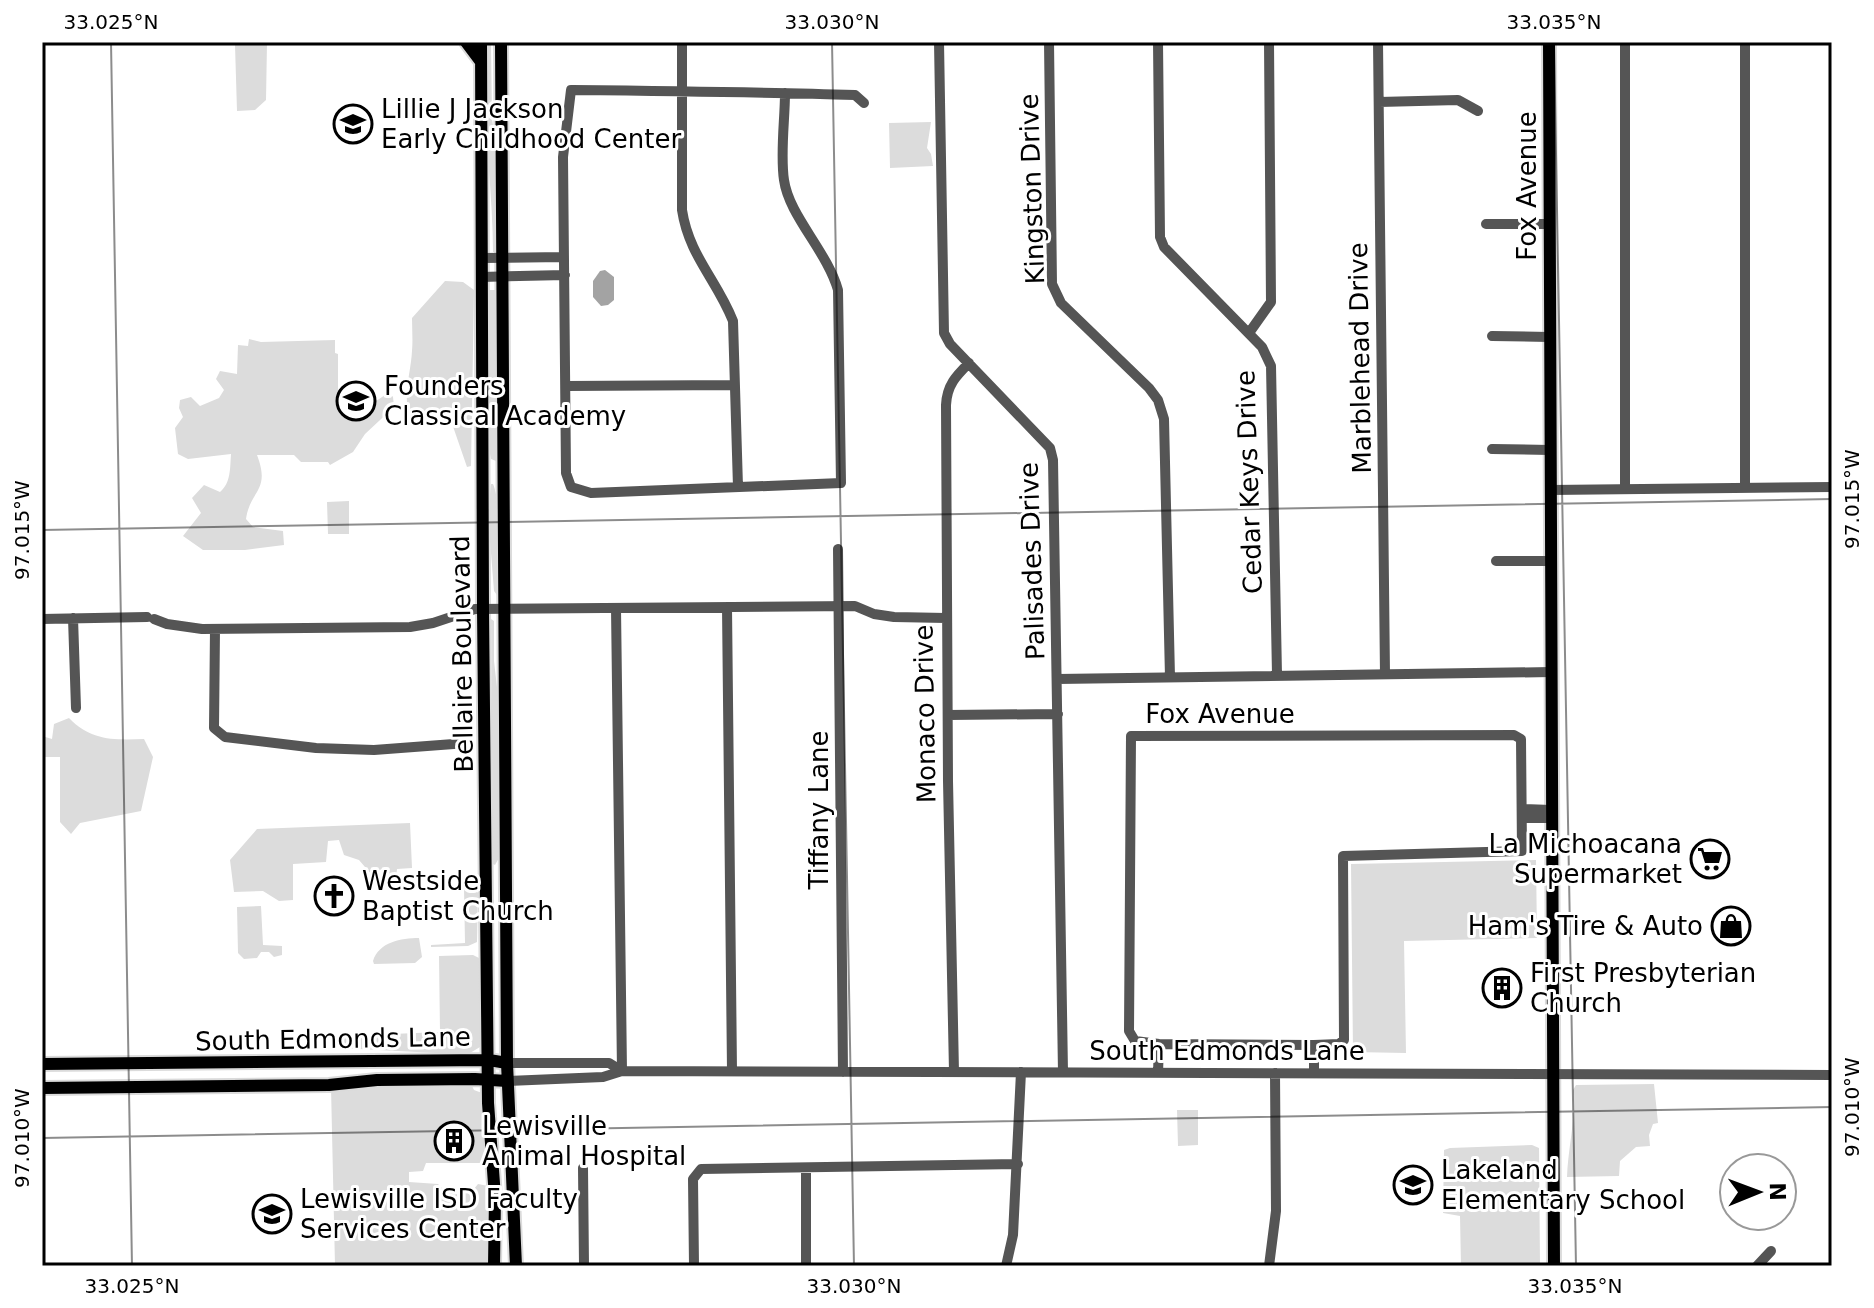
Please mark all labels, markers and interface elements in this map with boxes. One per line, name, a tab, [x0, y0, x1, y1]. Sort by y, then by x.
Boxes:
text: 33.025°N	[64, 10, 158, 34]
text: 33.030°N	[785, 10, 879, 34]
text: 33.035°N	[1507, 10, 1601, 34]
street label: Kingston Drive	[1014, 93, 1050, 285]
place label: Lillie J Jackson Early Childhood Center	[381, 94, 681, 154]
school or university icon: Lillie J Jackson Early Childhood Center	[332, 103, 374, 145]
street label: Fox Avenue	[1512, 111, 1542, 261]
street label: Marblehead Drive	[1343, 242, 1377, 474]
street label: Cedar Keys Drive	[1230, 370, 1268, 594]
place label: Founders Classical Academy	[384, 371, 626, 431]
school or university icon: Founders Classical Academy	[335, 380, 377, 422]
text: 97.015°W	[1840, 449, 1864, 549]
street label: Palisades Drive	[1014, 462, 1050, 660]
text: 97.015°W	[10, 480, 34, 580]
street label: Bellaire Boulevard	[445, 535, 479, 773]
street label: Monaco Drive	[908, 624, 942, 804]
street label: Fox Avenue	[1145, 699, 1295, 729]
street label: Tiffany Lane	[804, 730, 834, 891]
place label: La Michoacana Supermarket	[1488, 829, 1682, 889]
supermarket icon: La Michoacana Supermarket	[1689, 838, 1731, 880]
place label: Westside Baptist Church	[362, 866, 554, 926]
church icon: Westside Baptist Church	[313, 875, 355, 917]
shop icon: Ham's Tire & Auto	[1710, 905, 1752, 947]
place label: Ham's Tire & Auto	[1468, 911, 1703, 941]
place label: First Presbyterian Church	[1530, 958, 1756, 1018]
building icon: First Presbyterian Church	[1481, 967, 1523, 1009]
street label: South Edmonds Lane	[195, 1022, 471, 1056]
street label: South Edmonds Lane	[1089, 1036, 1365, 1066]
text: 97.010°W	[1840, 1057, 1864, 1157]
text: 97.010°W	[10, 1088, 34, 1188]
place label: Lewisville Animal Hospital	[482, 1111, 686, 1171]
building icon: Lewisville Animal Hospital	[433, 1120, 475, 1162]
north arrow	[1718, 1152, 1798, 1232]
place label: Lakeland Elementary School	[1441, 1155, 1685, 1215]
school or university icon: Lakeland Elementary School	[1392, 1164, 1434, 1206]
text: N	[1765, 1182, 1790, 1201]
place label: Lewisville ISD Faculty Services Center	[300, 1184, 578, 1244]
school or university icon: Lewisville ISD Faculty Services Center	[251, 1193, 293, 1235]
text: 33.025°N	[85, 1274, 179, 1298]
text: 33.030°N	[807, 1274, 901, 1298]
text: 33.035°N	[1528, 1274, 1622, 1298]

